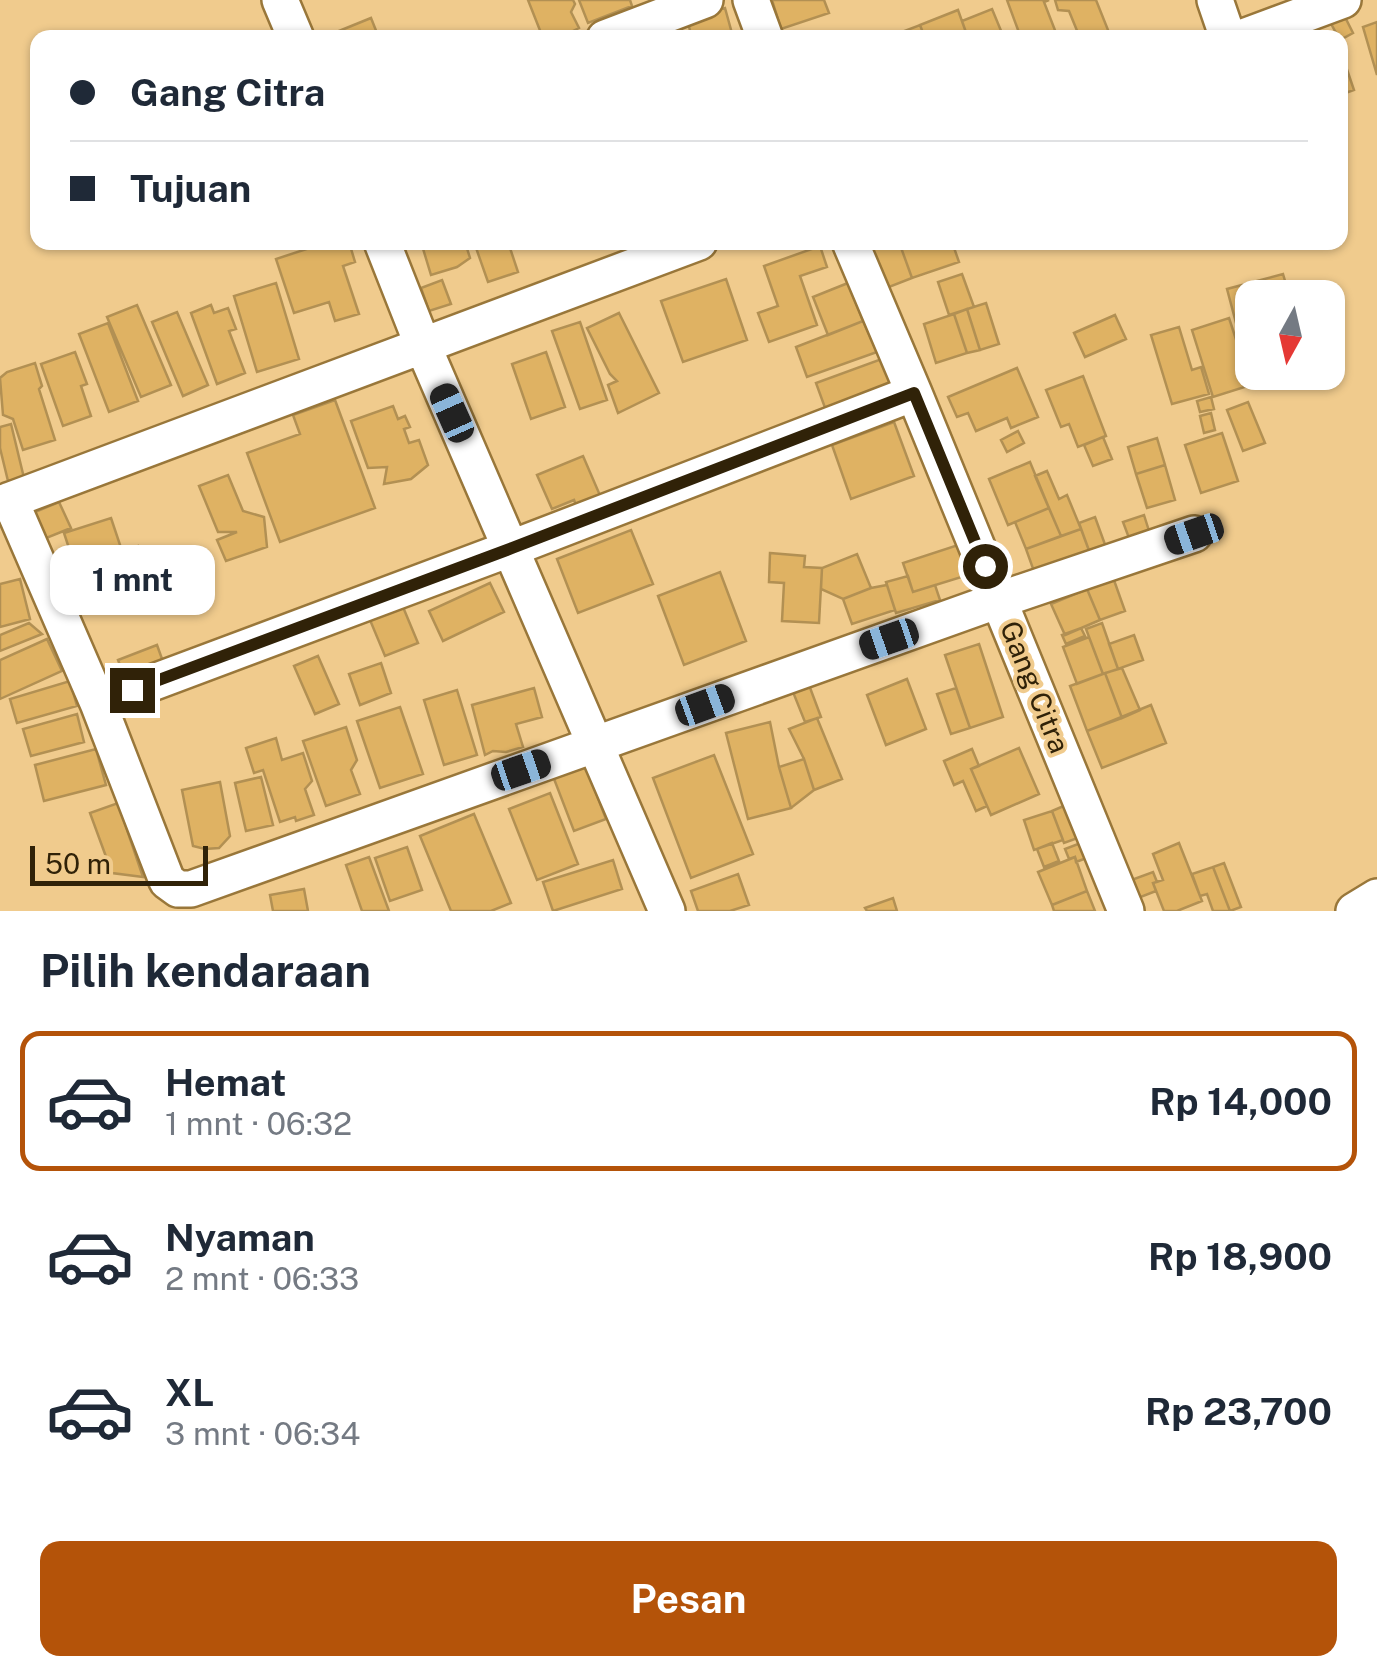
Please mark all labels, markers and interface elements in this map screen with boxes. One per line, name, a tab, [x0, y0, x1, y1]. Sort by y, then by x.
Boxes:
text: Gang Citra	[130, 70, 325, 115]
text: Tujuan	[130, 166, 251, 211]
north arrow	[1235, 280, 1345, 390]
map controls	[1235, 280, 1345, 390]
car	[426, 379, 478, 447]
car	[1161, 510, 1227, 558]
route start	[963, 544, 1008, 589]
callout: 1 mnt	[49, 545, 214, 615]
text: 1 mnt	[92, 561, 173, 598]
car	[856, 615, 922, 663]
street label: Gang Citra	[994, 616, 1077, 758]
route end	[110, 668, 155, 713]
car	[672, 681, 738, 729]
car	[488, 746, 554, 794]
scale bar	[30, 841, 208, 886]
text: 50 m	[45, 847, 111, 880]
text: Pilih kendaraan	[40, 944, 371, 997]
icon: car	[45, 1056, 135, 1146]
text: Hemat	[165, 1060, 286, 1105]
text: Rp 14,000	[1149, 1079, 1332, 1124]
text: 1 mnt · 06:32	[165, 1105, 352, 1142]
icon: car	[45, 1211, 135, 1301]
text: Nyaman	[165, 1215, 315, 1260]
text: Rp 18,900	[1148, 1234, 1332, 1279]
text: 2 mnt · 06:33	[165, 1260, 359, 1297]
icon: car	[45, 1366, 135, 1456]
text: XL	[165, 1370, 214, 1415]
text: Rp 23,700	[1145, 1389, 1332, 1434]
text: 3 mnt · 06:34	[165, 1415, 360, 1452]
button: Pesan	[40, 1541, 1337, 1656]

